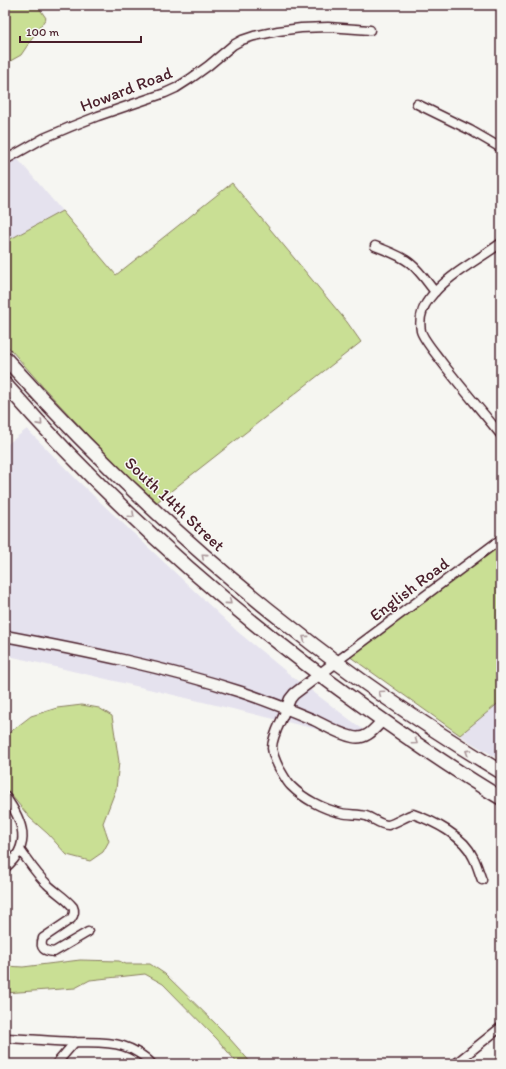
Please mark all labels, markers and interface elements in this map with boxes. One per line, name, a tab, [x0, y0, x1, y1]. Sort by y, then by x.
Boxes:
scale bar	[20, 18, 141, 44]
text: 100 m	[26, 25, 59, 39]
street label: Howard Road	[77, 62, 175, 116]
one-way arrow	[36, 418, 43, 426]
street label: South 14th Street	[121, 453, 229, 555]
one-way arrow	[127, 511, 135, 518]
street label: English Road	[366, 552, 453, 625]
one-way arrow	[201, 553, 209, 561]
one-way arrow	[224, 598, 231, 605]
one-way arrow	[302, 636, 309, 643]
one-way arrow	[378, 691, 385, 698]
one-way arrow	[410, 737, 417, 744]
one-way arrow	[465, 749, 472, 756]

